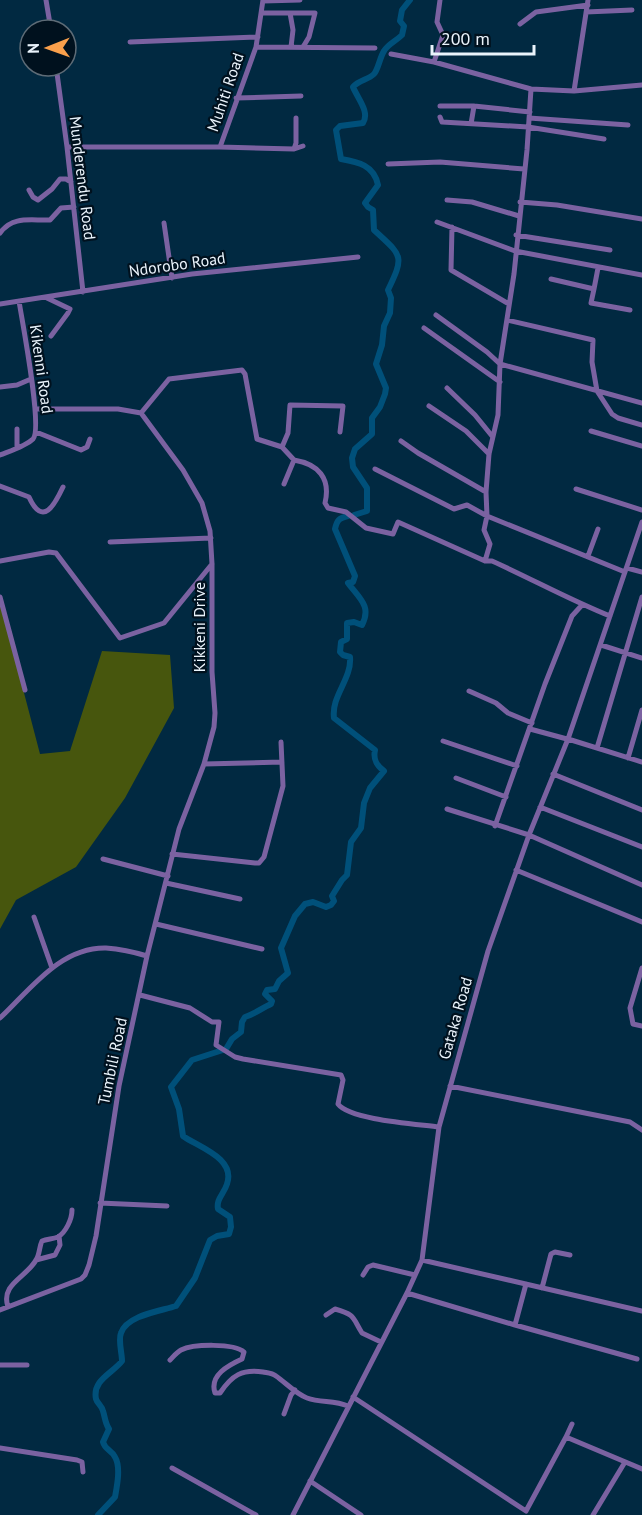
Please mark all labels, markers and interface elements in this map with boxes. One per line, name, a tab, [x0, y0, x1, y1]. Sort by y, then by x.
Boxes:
north arrow	[18, 18, 78, 78]
scale bar	[432, 18, 534, 56]
text: 200 m	[441, 27, 490, 50]
text: N	[23, 43, 43, 54]
street label: Muhiti Road	[202, 50, 248, 134]
street label: Munderendu Road	[65, 115, 101, 241]
street label: Ndorobo Road	[127, 247, 227, 281]
street label: Kikenni Road	[26, 323, 58, 415]
street label: Kikkeni Drive	[189, 582, 209, 672]
street label: Gataka Road	[434, 974, 476, 1062]
street label: Tumbili Road	[93, 1015, 131, 1107]

